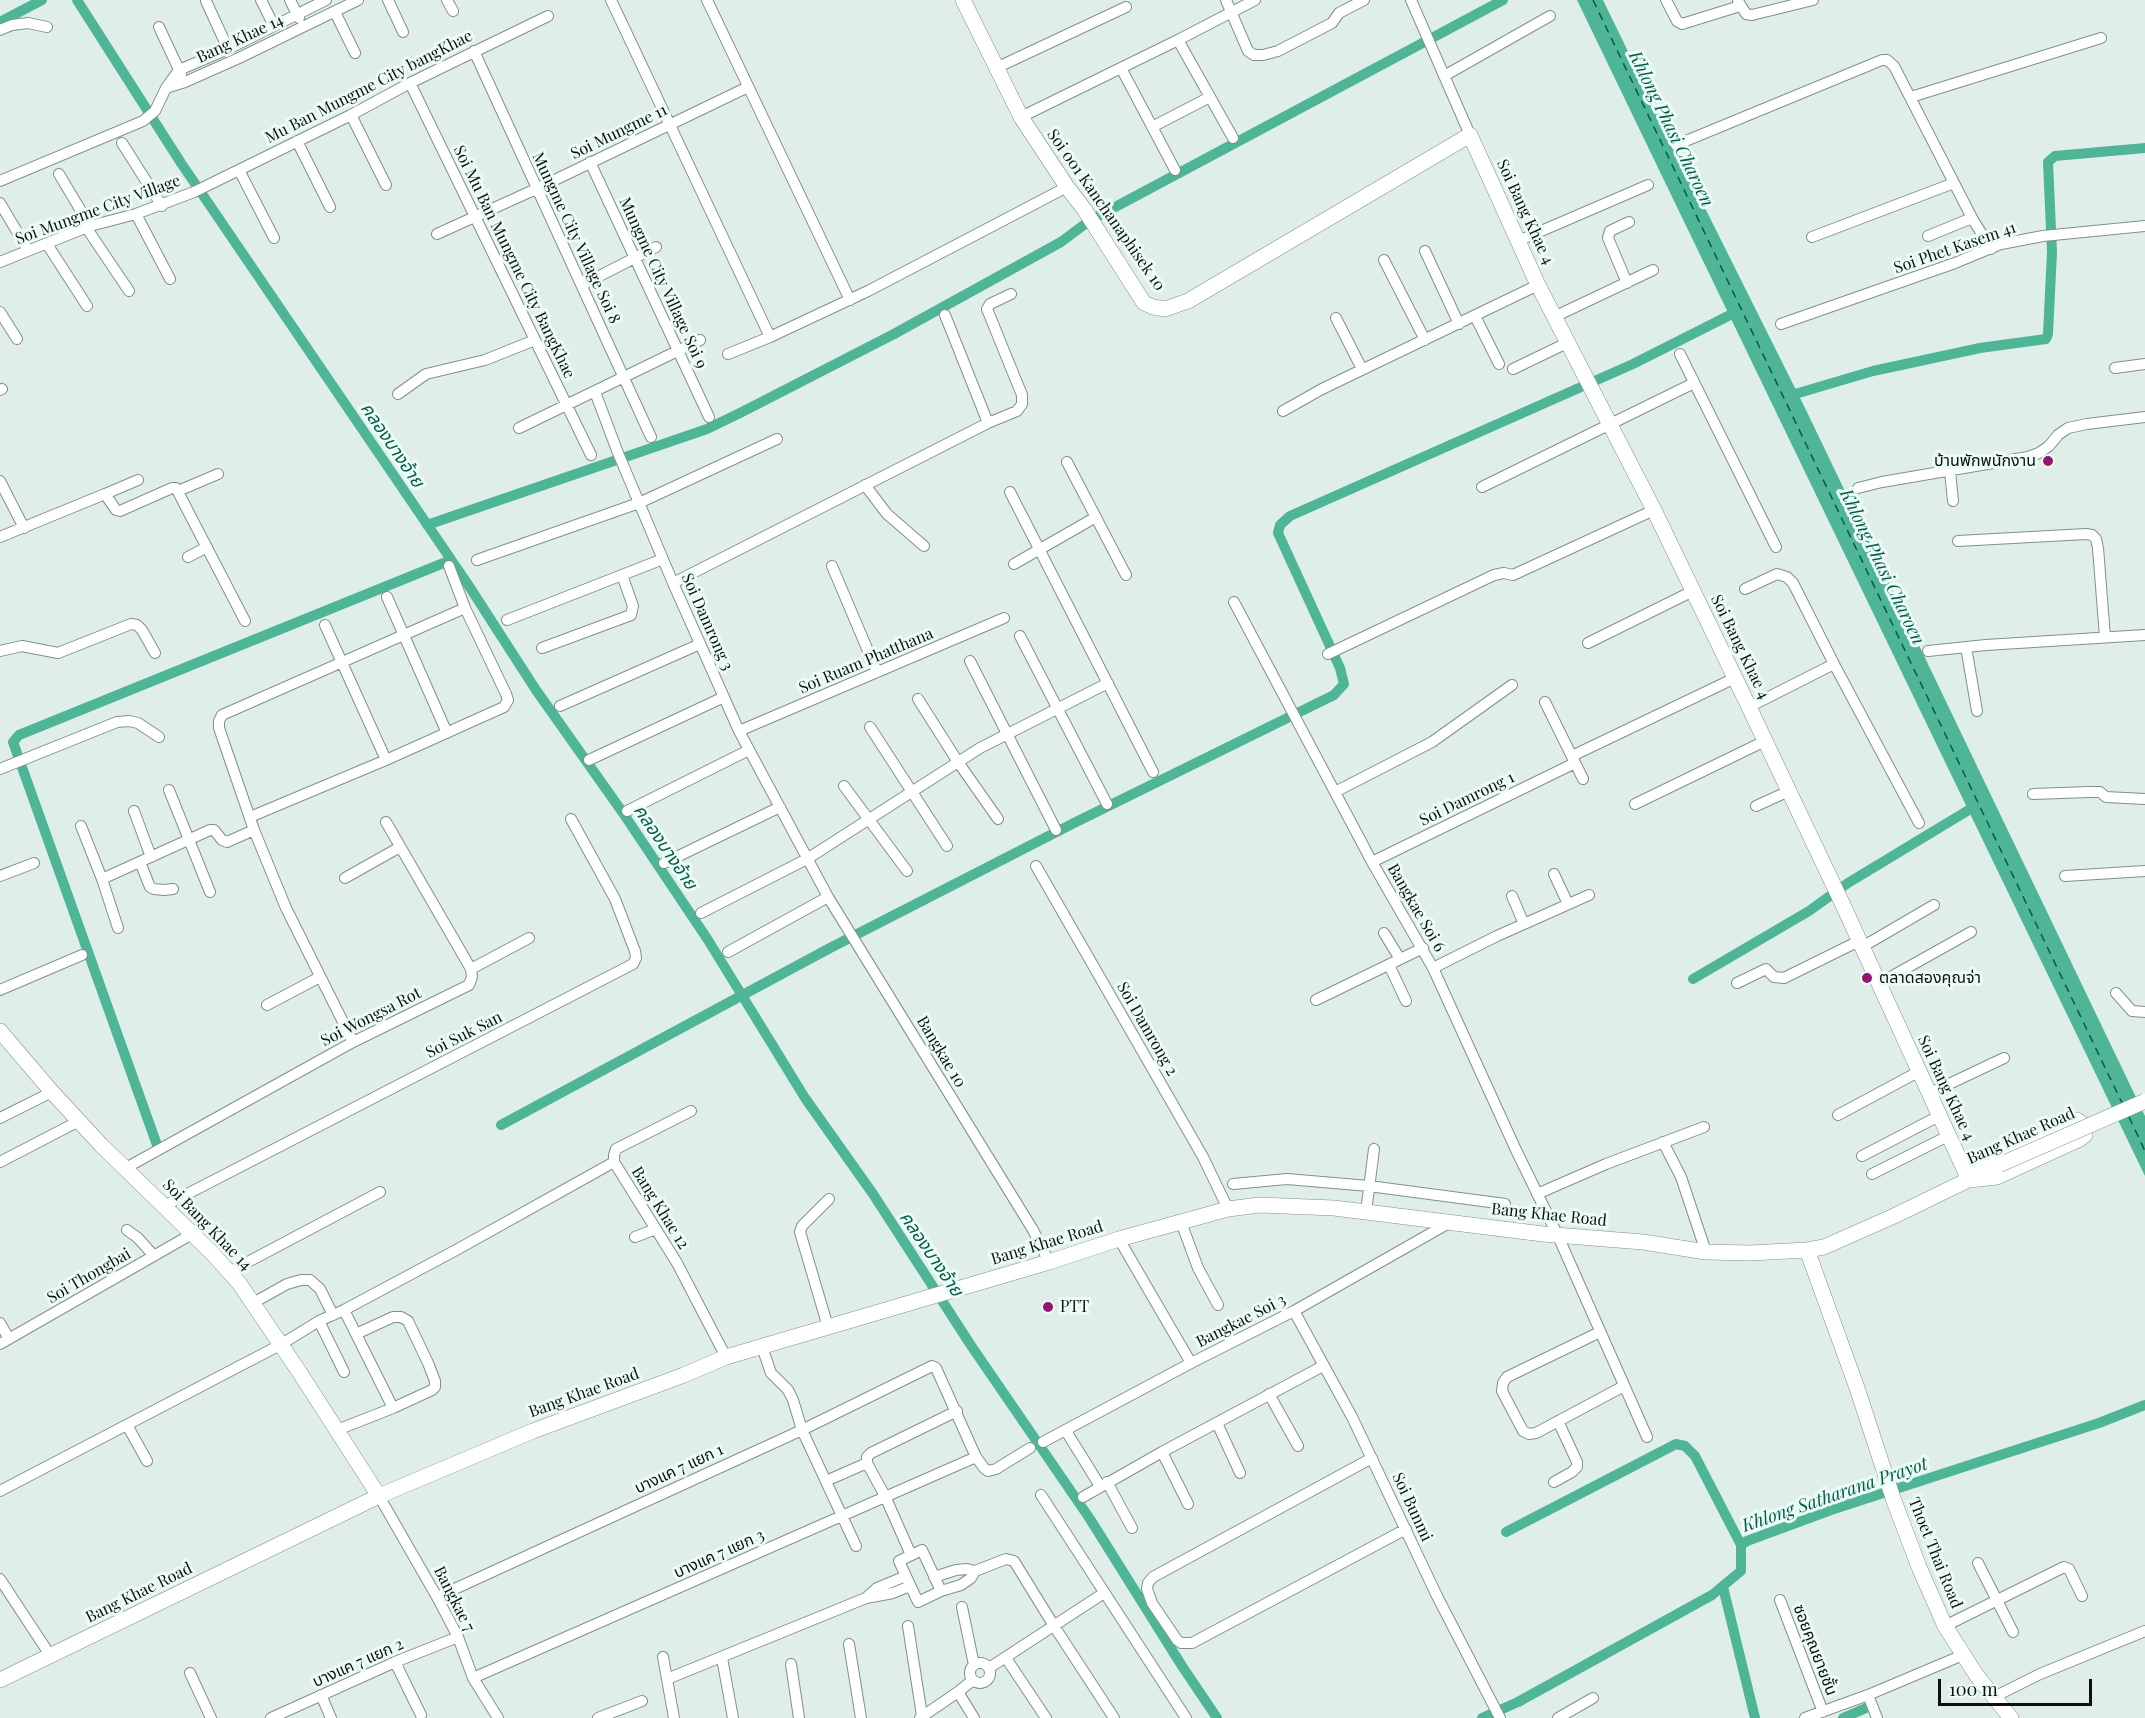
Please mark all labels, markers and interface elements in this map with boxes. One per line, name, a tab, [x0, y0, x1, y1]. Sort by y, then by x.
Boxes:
street label: Bang Khae 14	[194, 11, 286, 67]
street label: Mu Ban Mungme City bangKhae	[262, 26, 476, 148]
water label: Khlong Phasi Charoen	[1624, 48, 1718, 210]
street label: Soi Mungme 11	[568, 100, 670, 164]
street label: Soi 001 Kanchanaphisek 10	[1043, 126, 1169, 294]
street label: Soi Mu Ban Mungme City BangKhae	[449, 142, 579, 382]
street label: Mungme City Village Soi 8	[528, 149, 624, 327]
street label: Soi Bang Khae 4	[1492, 156, 1558, 268]
street label: Soi Mungme City Village	[13, 171, 183, 249]
street label: Mungme City Village Soi 9	[615, 194, 711, 372]
street label: Soi Phet Kasem 41	[1891, 218, 2019, 278]
water label: คลองบางอ้าย	[356, 399, 428, 491]
place label: บ้านพักพนักงาน	[1934, 451, 2036, 471]
marker: บ้านพักพนักงาน	[2041, 454, 2055, 468]
water label: Khlong Phasi Charoen	[1835, 486, 1929, 648]
street label: Soi Damrong 3	[677, 570, 737, 674]
street label: Soi Bang Khae 4	[1706, 592, 1774, 702]
street label: Soi Ruam Phatthana	[796, 624, 936, 698]
street label: Soi Damrong 1	[1416, 768, 1518, 830]
water label: คลองบางอ้าย	[629, 801, 701, 893]
street label: Bangkae Soi 6	[1383, 860, 1449, 956]
place label: ตลาดสองคุณจ่า	[1879, 968, 1981, 988]
marker: ตลาดสองคุณจ่า	[1860, 971, 1874, 985]
street label: Soi Damrong 2	[1112, 979, 1182, 1079]
street label: Soi Wongsa Rot	[318, 984, 424, 1050]
street label: Soi Suk San	[423, 1008, 505, 1062]
street label: Bangkae 10	[912, 1013, 970, 1091]
street label: Soi Bang Khae 4	[1913, 1032, 1979, 1144]
street label: Bang Khae Road	[1964, 1104, 2078, 1168]
street label: Bang Khae 12	[627, 1163, 693, 1253]
street label: Soi Bang Khae 14	[159, 1175, 255, 1275]
street label: Bang Khae Road	[1490, 1199, 1608, 1231]
water label: คลองบางอ้าย	[895, 1208, 967, 1300]
street label: Bang Khae Road	[989, 1217, 1105, 1269]
street label: Soi Thongbai	[44, 1244, 134, 1308]
street label: Bangkae Soi 3	[1193, 1290, 1289, 1352]
place label: PTT	[1060, 1297, 1089, 1317]
marker: PTT	[1041, 1300, 1055, 1314]
street label: Bang Khae Road	[526, 1364, 642, 1422]
street label: บางแค 7 แยก 1	[632, 1440, 726, 1498]
water label: Khlong Satharana Prayot	[1739, 1453, 1931, 1537]
street label: Soi Bunmi	[1388, 1470, 1436, 1544]
street label: Thoet Thai Road	[1904, 1495, 1966, 1611]
street label: บางแค 7 แยก 3	[671, 1526, 767, 1582]
street label: Bang Khae Road	[83, 1559, 195, 1627]
street label: Bangkae 7	[429, 1563, 479, 1635]
street label: ซอยคุณยายชั้น	[1789, 1602, 1841, 1698]
street label: บางแค 7 แยก 2	[310, 1634, 406, 1692]
scale bar	[1941, 1667, 2096, 1705]
text: 100 m	[1949, 1677, 1998, 1701]

